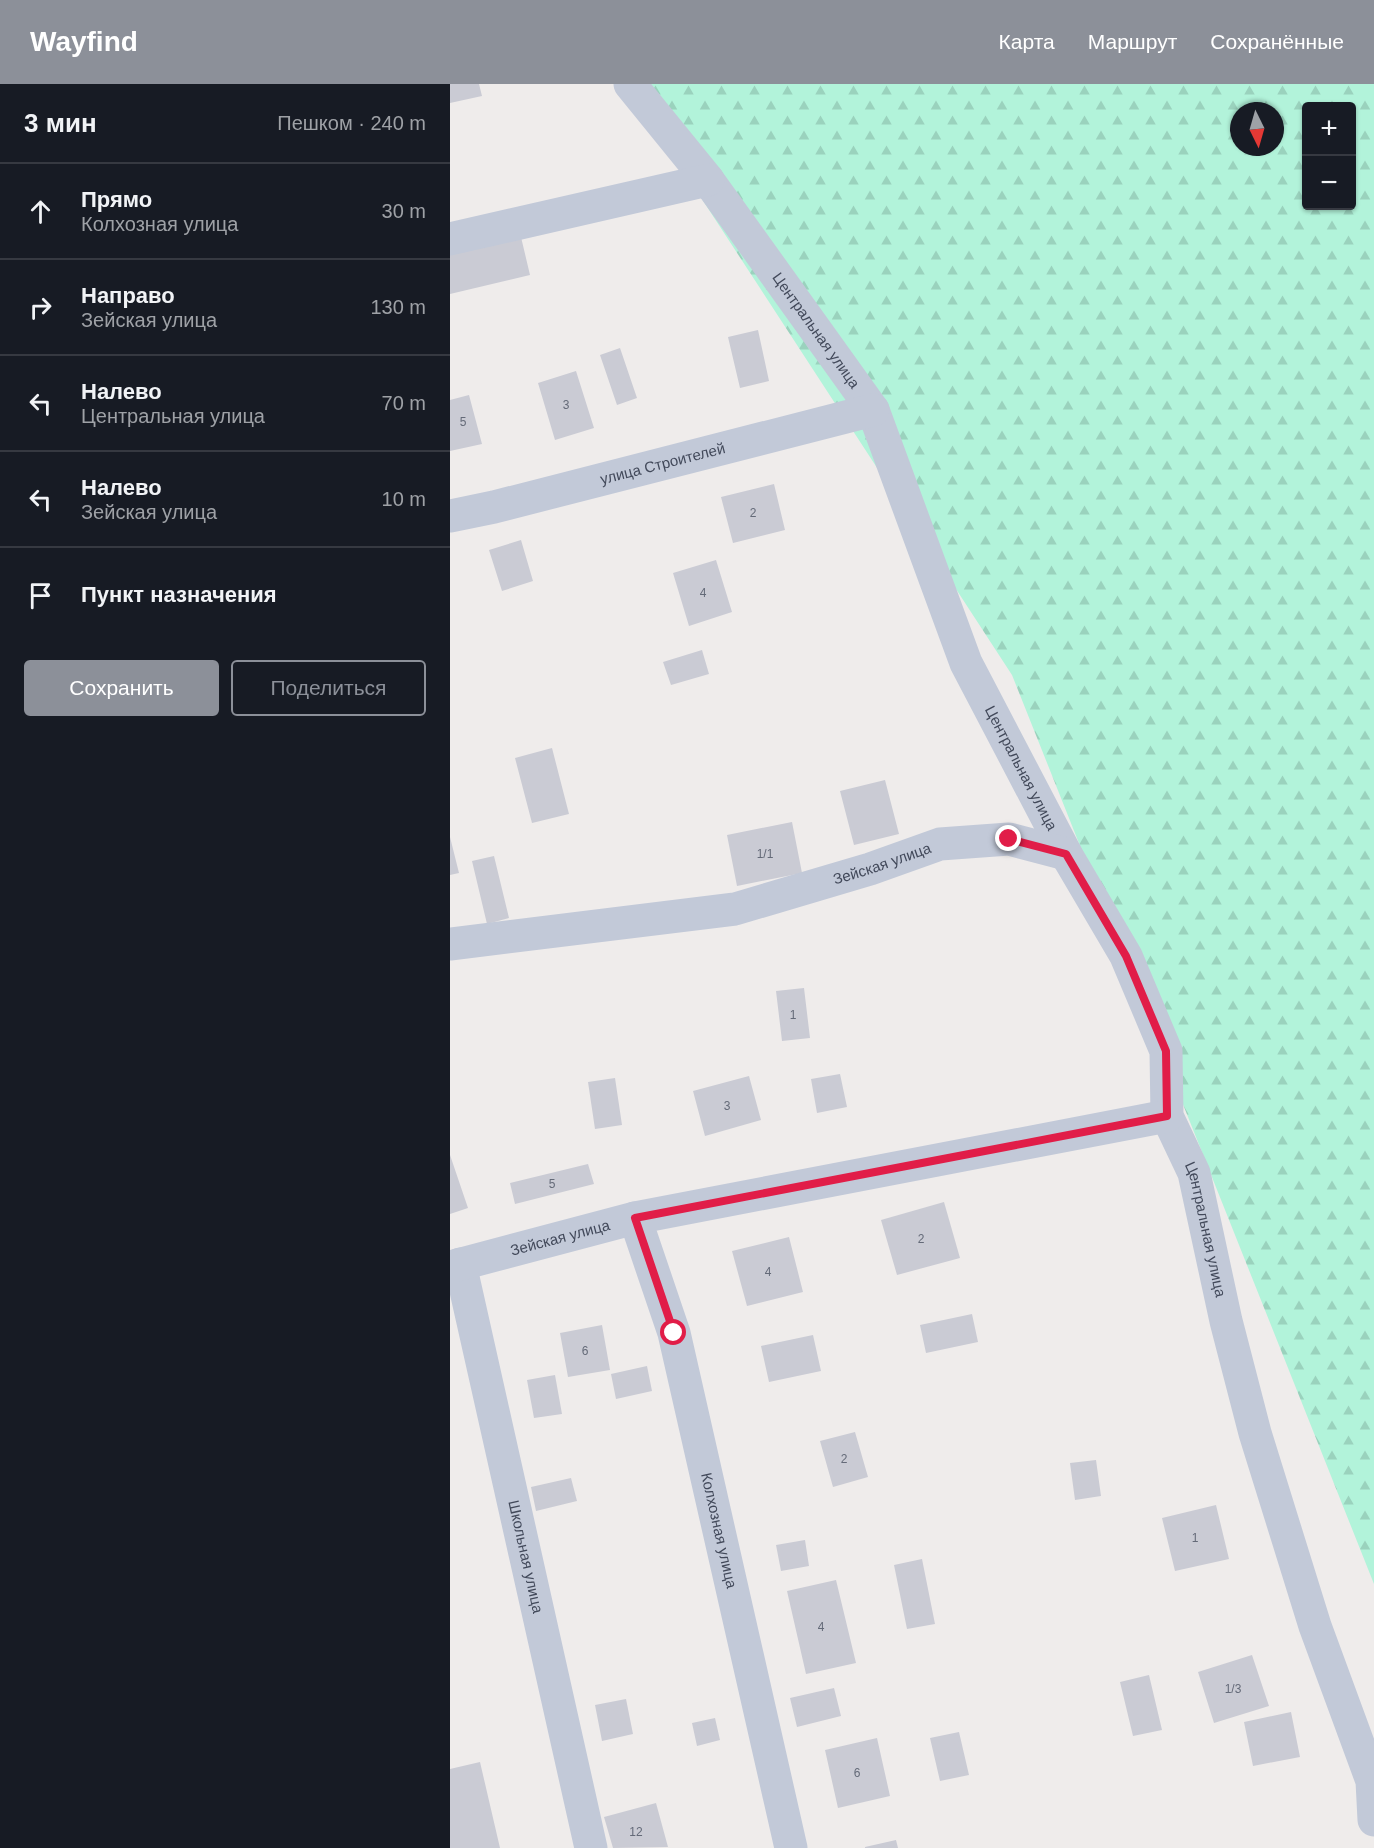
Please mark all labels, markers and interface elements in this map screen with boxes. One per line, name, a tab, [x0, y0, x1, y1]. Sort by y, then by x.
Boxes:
text: Wayfind	[30, 26, 138, 57]
text: Карта	[999, 30, 1055, 53]
text: Маршрут	[1088, 30, 1177, 53]
text: Сохранённые	[1210, 30, 1344, 53]
north arrow	[1230, 102, 1284, 156]
map controls	[1302, 102, 1356, 210]
button: +	[1302, 102, 1356, 156]
text: 3 мин	[24, 108, 97, 138]
text: Пешком · 240 m	[277, 112, 426, 134]
button: −	[1302, 156, 1356, 210]
text: Прямо	[81, 187, 152, 212]
icon: ahead	[24, 195, 57, 228]
text: 30 m	[382, 200, 426, 222]
text: Колхозная улица	[81, 213, 238, 235]
street label: Центральная улица	[769, 269, 864, 392]
text: Направо	[81, 283, 175, 308]
icon: right	[24, 291, 57, 324]
text: 130 m	[370, 296, 426, 318]
text: Зейская улица	[81, 309, 217, 331]
text: Налево	[81, 379, 162, 404]
icon: left	[24, 387, 57, 420]
text: 70 m	[382, 392, 426, 414]
house number: 3	[563, 398, 570, 412]
text: Центральная улица	[81, 405, 265, 427]
house number: 5	[460, 415, 467, 429]
street label: улица Строителей	[598, 439, 727, 487]
text: Налево	[81, 475, 162, 500]
icon: left	[24, 483, 57, 516]
text: 10 m	[382, 488, 426, 510]
text: Зейская улица	[81, 501, 217, 523]
house number: 2	[750, 506, 757, 520]
icon: arrive	[24, 579, 57, 612]
text: Пункт назначения	[81, 582, 277, 607]
house number: 4	[700, 586, 707, 600]
button: Сохранить	[24, 660, 219, 716]
button: Поделиться	[231, 660, 426, 716]
street label: Центральная улица	[982, 703, 1061, 834]
route end	[995, 825, 1021, 851]
street label: Зейская улица	[831, 839, 934, 887]
house number: 1/1	[757, 847, 774, 861]
house number: 1	[790, 1008, 797, 1022]
house number: 3	[724, 1099, 731, 1113]
street label: Центральная улица	[1182, 1159, 1230, 1299]
house number: 5	[549, 1177, 556, 1191]
street label: Зейская улица	[509, 1216, 612, 1259]
house number: 2	[918, 1232, 925, 1246]
house number: 4	[765, 1265, 772, 1279]
route start	[660, 1319, 686, 1345]
house number: 6	[582, 1344, 589, 1358]
house number: 2	[841, 1452, 848, 1466]
street label: Колхозная улица	[698, 1471, 741, 1591]
street label: Школьная улица	[505, 1499, 547, 1615]
house number: 1	[1192, 1531, 1199, 1545]
house number: 4	[818, 1620, 825, 1634]
house number: 1/3	[1225, 1682, 1242, 1696]
house number: 6	[854, 1766, 861, 1780]
house number: 12	[629, 1825, 643, 1839]

